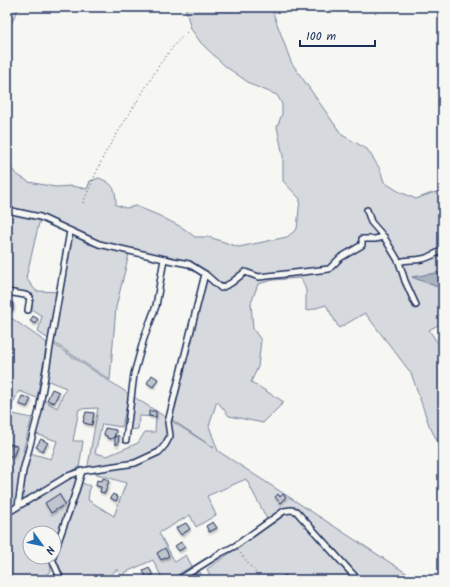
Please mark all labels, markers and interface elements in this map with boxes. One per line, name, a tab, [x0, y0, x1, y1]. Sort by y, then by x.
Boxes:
scale bar	[300, 22, 375, 48]
text: 100 m	[306, 27, 337, 46]
north arrow	[22, 525, 62, 565]
text: N	[40, 542, 59, 558]

